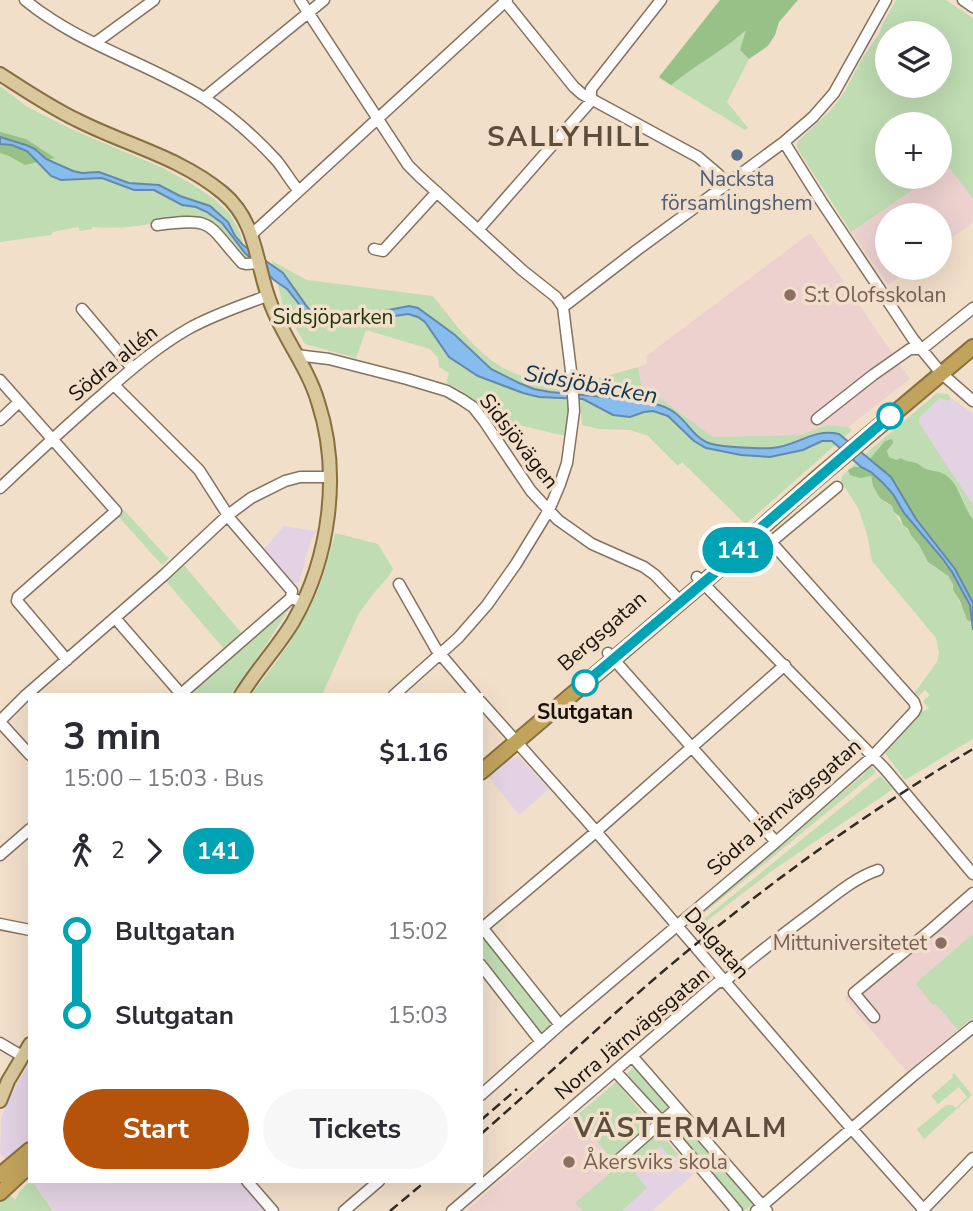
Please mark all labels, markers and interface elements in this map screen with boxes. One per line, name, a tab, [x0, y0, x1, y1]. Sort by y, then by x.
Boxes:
map controls	[875, 21, 952, 280]
button: layers	[875, 21, 952, 98]
button: +	[875, 112, 952, 189]
district label: SALLYHILL	[487, 118, 651, 156]
marker: Nacksta församlingshem	[729, 147, 745, 163]
place label: Nacksta församlingshem	[661, 165, 813, 217]
button: −	[875, 203, 952, 280]
place label: S:t Olofsskolan	[804, 281, 947, 309]
marker: S:t Olofsskolan	[782, 287, 798, 303]
park label: Sidsjöparken	[273, 303, 394, 331]
street label: Södra allén	[62, 318, 164, 408]
water label: Sidsjöbäcken	[522, 358, 660, 411]
street label: Sidsjövägen	[473, 388, 565, 494]
unlabelled marker	[877, 403, 903, 429]
line badge: 141	[698, 527, 778, 573]
text: 141	[716, 534, 760, 566]
street label: Bergsgatan	[552, 585, 652, 677]
marker: Slutgatan	[572, 670, 598, 696]
place label: Slutgatan	[537, 698, 633, 726]
text: 3 min	[63, 711, 161, 762]
street label: Södra Järnvägsgatan	[701, 732, 867, 882]
text: $1.16	[379, 735, 448, 770]
text: 15:00 – 15:03 · Bus	[63, 763, 264, 794]
icon: walk	[63, 832, 101, 870]
icon: forward	[135, 832, 173, 870]
text: 2	[111, 835, 125, 866]
text: 141	[197, 835, 240, 867]
street label: Dalgatan	[678, 901, 756, 985]
text: Bultgatan	[115, 914, 235, 949]
text: 15:02	[388, 916, 448, 947]
place label: Mittuniversitetet	[773, 929, 928, 957]
marker: Mittuniversitetet	[933, 935, 949, 951]
street label: Norra Järnvägsgatan	[549, 960, 715, 1106]
text: Slutgatan	[115, 998, 234, 1033]
text: 15:03	[388, 1000, 448, 1031]
button: Start	[63, 1089, 249, 1169]
button: Tickets	[263, 1089, 448, 1169]
district label: VÄSTERMALM	[573, 1109, 788, 1147]
place label: Åkersviks skola	[583, 1147, 728, 1176]
marker: Åkersviks skola	[561, 1154, 577, 1170]

